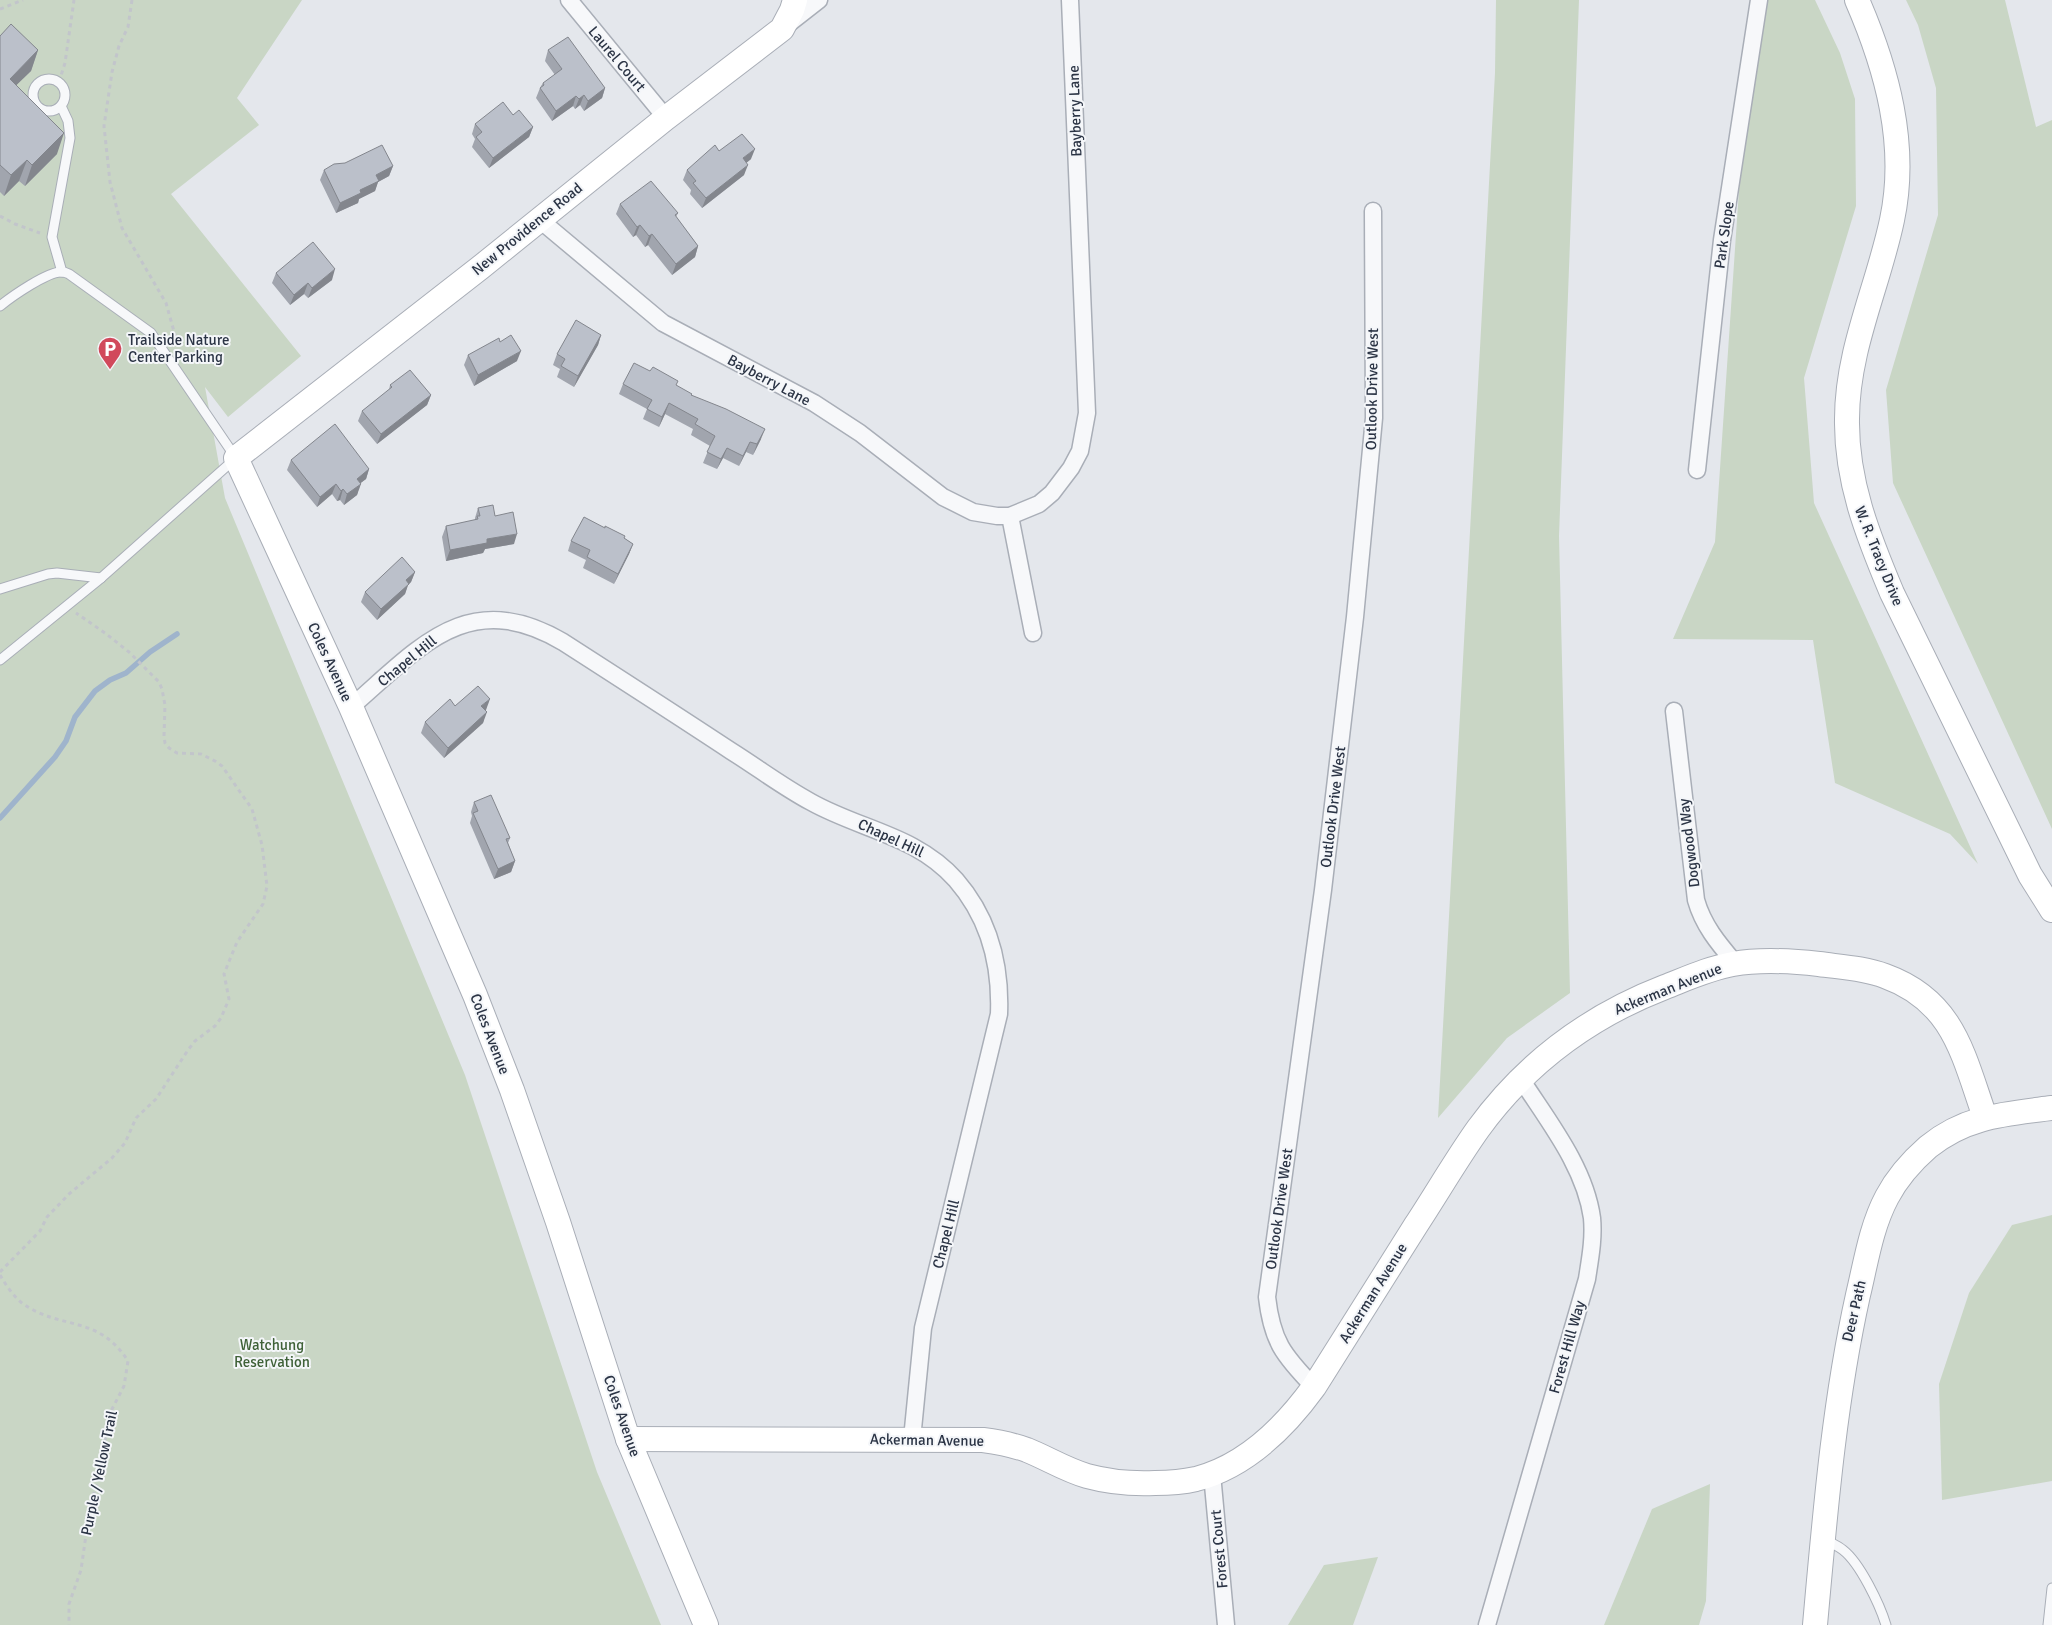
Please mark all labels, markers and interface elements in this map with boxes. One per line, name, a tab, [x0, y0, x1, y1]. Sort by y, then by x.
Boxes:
street label: Laurel Court	[584, 23, 650, 95]
street label: Bayberry Lane	[1064, 65, 1086, 157]
street label: New Providence Road	[468, 179, 586, 279]
street label: Park Slope	[1710, 200, 1738, 270]
street label: Outlook Drive West	[1362, 328, 1382, 450]
place label: Trailside Nature Center Parking	[128, 331, 229, 366]
parking icon: Trailside Nature Center Parking	[97, 336, 123, 370]
street label: Bayberry Lane	[724, 351, 814, 409]
street label: W. R. Tracy Drive	[1851, 504, 1907, 608]
street label: Coles Avenue	[304, 620, 356, 704]
street label: Chapel Hill	[374, 632, 440, 690]
street label: Outlook Drive West	[1317, 745, 1349, 869]
street label: Dogwood Way	[1675, 797, 1703, 889]
street label: Chapel Hill	[855, 815, 927, 861]
street label: Ackerman Avenue	[1612, 959, 1724, 1019]
street label: Coles Avenue	[466, 991, 514, 1077]
street label: Outlook Drive West	[1262, 1147, 1296, 1271]
street label: Chapel Hill	[929, 1197, 963, 1271]
street label: Ackerman Avenue	[1335, 1240, 1411, 1346]
street label: Deer Path	[1838, 1278, 1870, 1344]
street label: Forest Hill Way	[1545, 1298, 1589, 1396]
park label: Watchung Reservation	[234, 1336, 310, 1371]
street label: Coles Avenue	[600, 1373, 644, 1459]
street label: Purple / Yellow Trail	[77, 1409, 121, 1537]
street label: Ackerman Avenue	[870, 1430, 984, 1450]
street label: Forest Court	[1207, 1509, 1231, 1589]

